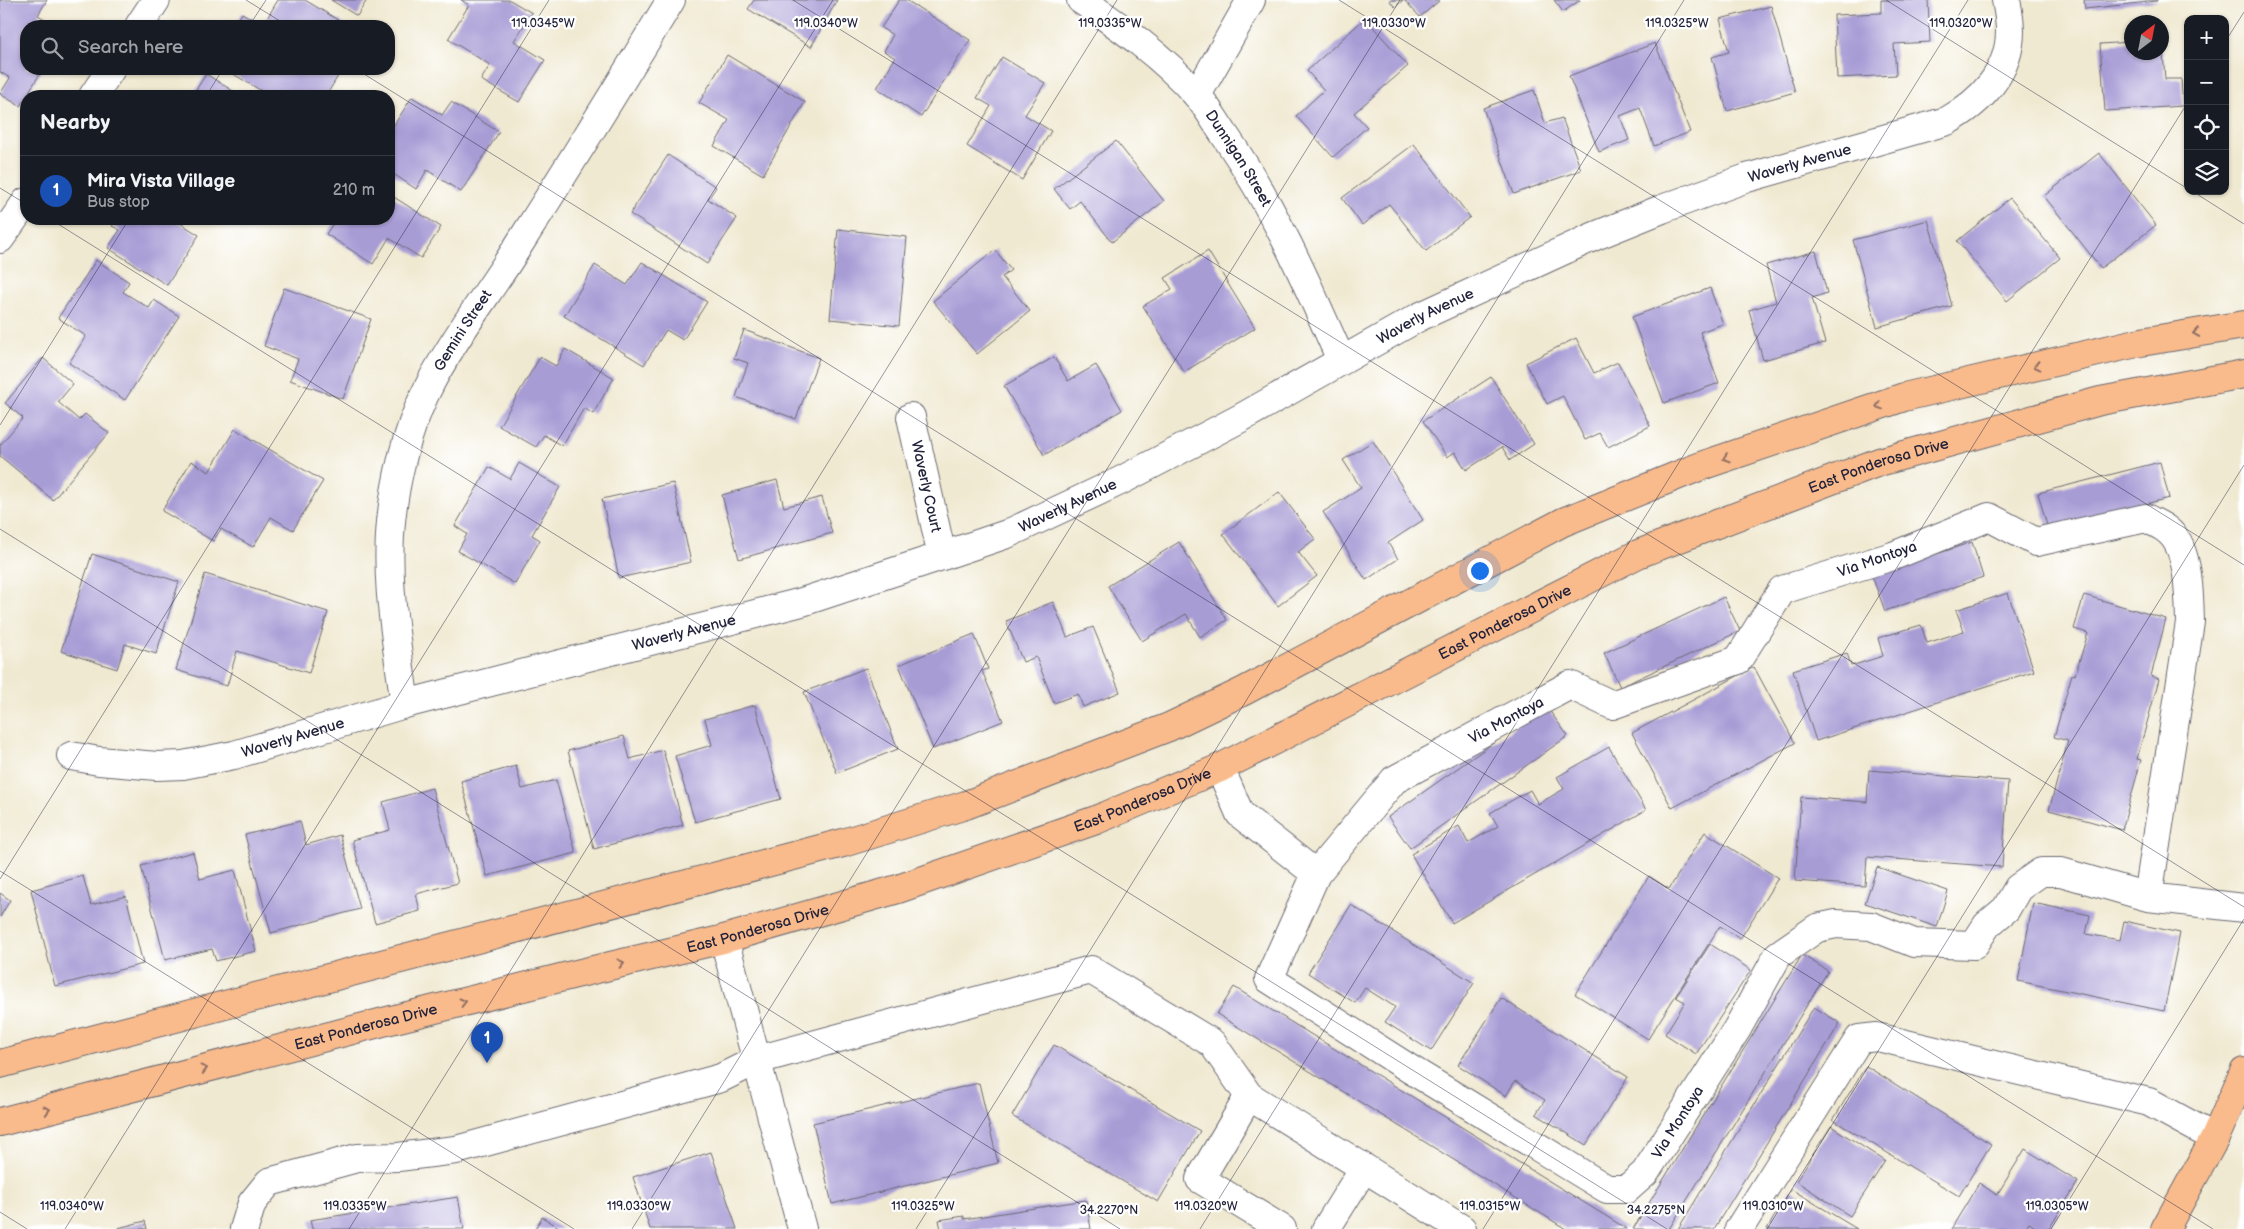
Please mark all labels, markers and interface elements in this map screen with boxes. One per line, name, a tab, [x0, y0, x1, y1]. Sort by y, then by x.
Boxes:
north arrow	[2124, 15, 2169, 60]
map controls	[2184, 15, 2229, 195]
button: +	[2184, 15, 2229, 60]
text: 119.0345°W	[511, 16, 575, 31]
text: 119.0340°W	[794, 16, 858, 31]
text: 119.0335°W	[1078, 16, 1142, 31]
text: 119.0330°W	[1362, 16, 1426, 31]
text: 119.0325°W	[1645, 16, 1709, 31]
text: 119.0320°W	[1929, 16, 1993, 31]
search box	[20, 20, 395, 75]
icon: search	[38, 34, 66, 62]
text: Search here	[78, 36, 183, 59]
button: −	[2184, 60, 2229, 105]
button: locate	[2184, 105, 2229, 150]
street label: Dunnigan Street	[1201, 107, 1276, 210]
text: Nearby	[40, 110, 110, 135]
street label: Waverly Avenue	[1746, 140, 1854, 187]
button: layers	[2184, 150, 2229, 195]
text: Mira Vista Village	[87, 170, 235, 193]
text: 1	[53, 181, 59, 200]
text: 210 m	[333, 181, 375, 200]
text: Bus stop	[87, 193, 150, 212]
street label: Waverly Avenue	[1374, 284, 1477, 349]
street label: Gemini Street	[430, 286, 497, 375]
one-way arrow	[2192, 327, 2200, 337]
one-way arrow	[2032, 360, 2041, 371]
one-way arrow	[1876, 400, 1884, 410]
street label: East Ponderosa Drive	[1806, 434, 1951, 498]
street label: Waverly Court	[907, 439, 946, 535]
one-way arrow	[1722, 452, 1730, 462]
street label: Waverly Avenue	[1016, 475, 1120, 537]
street label: Via Montoya	[1835, 537, 1919, 582]
your location	[1467, 558, 1493, 584]
street label: East Ponderosa Drive	[1435, 581, 1575, 665]
street label: Waverly Avenue	[630, 610, 738, 655]
street label: Via Montoya	[1465, 693, 1547, 748]
street label: Waverly Avenue	[239, 714, 347, 762]
street label: East Ponderosa Drive	[1071, 764, 1214, 837]
street label: East Ponderosa Drive	[685, 900, 831, 958]
one-way arrow	[617, 958, 626, 969]
one-way arrow	[459, 997, 468, 1008]
street label: East Ponderosa Drive	[292, 1000, 439, 1055]
pin: 1	[471, 1022, 503, 1063]
one-way arrow	[200, 1064, 209, 1075]
street label: Via Montoya	[1648, 1083, 1708, 1162]
one-way arrow	[43, 1105, 52, 1116]
text: 119.0340°W	[40, 1199, 104, 1214]
text: 119.0335°W	[323, 1199, 387, 1214]
text: 119.0330°W	[607, 1199, 671, 1214]
text: 119.0325°W	[891, 1199, 955, 1214]
text: 119.0320°W	[1174, 1199, 1238, 1214]
text: 119.0315°W	[1460, 1199, 1520, 1214]
text: 119.0310°W	[1742, 1199, 1804, 1214]
text: 119.0305°W	[2025, 1199, 2089, 1214]
text: 34.2270°N	[1080, 1203, 1138, 1218]
text: 34.2275°N	[1627, 1203, 1685, 1218]

